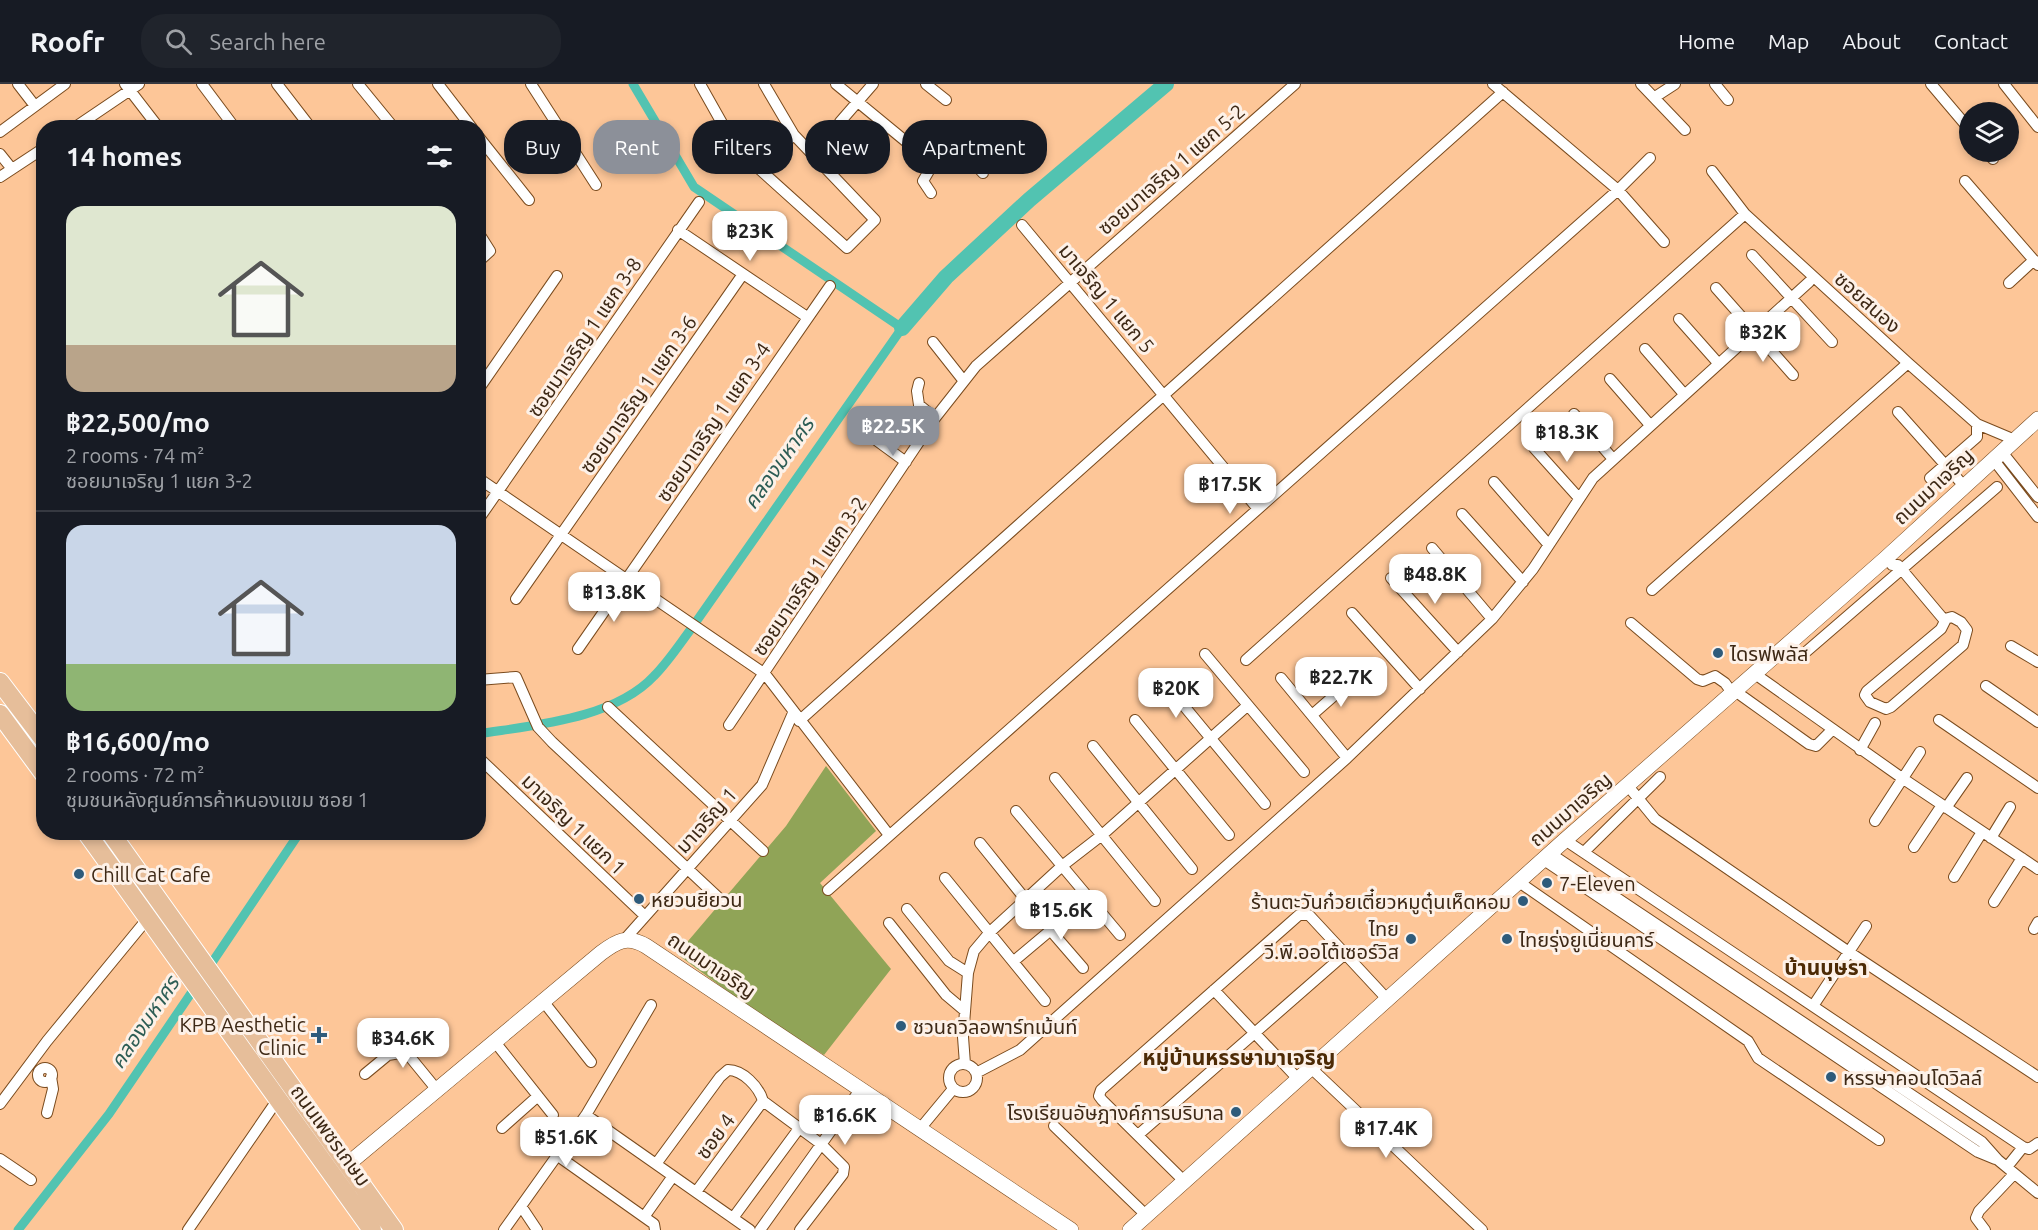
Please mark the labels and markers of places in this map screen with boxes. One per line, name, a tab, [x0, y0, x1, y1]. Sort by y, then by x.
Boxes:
pin: ฿23K	[714, 211, 786, 262]
pin: ฿32K	[1727, 312, 1799, 363]
pin: ฿22.5K	[844, 406, 942, 457]
pin: ฿18.3K	[1518, 412, 1616, 463]
pin: ฿17.5K	[1181, 464, 1279, 515]
pin: ฿48.8K	[1386, 554, 1484, 605]
pin: ฿13.8K	[565, 572, 663, 623]
place label: ไดรฟพลัส	[1729, 642, 1808, 665]
marker: ไดรฟพลัส	[1711, 646, 1725, 660]
pin: ฿22.7K	[1292, 657, 1390, 708]
pin: ฿20K	[1140, 668, 1212, 719]
place label: Chill Cat Cafe	[91, 863, 211, 886]
marker: Chill Cat Cafe	[72, 867, 86, 881]
place label: 7-Eleven	[1559, 872, 1636, 895]
marker: 7-Eleven	[1540, 876, 1554, 890]
place label: หยวนยียวน	[651, 888, 743, 911]
place label: ร้านตะวันก๋วยเตี๋ยวหมูตุ๋นเห็ดหอม	[1251, 888, 1511, 915]
pin: ฿15.6K	[1012, 890, 1110, 941]
marker: หยวนยียวน	[632, 892, 646, 906]
marker: ร้านตะวันก๋วยเตี๋ยวหมูตุ๋นเห็ดหอม	[1516, 894, 1530, 908]
place label: ไทย วี.พี.ออโต้เซอร์วิส	[1264, 917, 1399, 963]
place label: ไทยรุ่งยูเนี่ยนคาร์	[1518, 926, 1655, 953]
marker: ไทย วี.พี.ออโต้เซอร์วิส	[1404, 932, 1418, 946]
marker: ไทยรุ่งยูเนี่ยนคาร์	[1500, 932, 1514, 946]
place label: KPB Aesthetic Clinic	[180, 1013, 306, 1059]
place label: ชวนถวิลอพาร์ทเม้นท์	[913, 1015, 1077, 1038]
pin: ฿34.6K	[354, 1018, 452, 1069]
marker: ชวนถวิลอพาร์ทเม้นท์	[894, 1019, 908, 1033]
marker: KPB Aesthetic Clinic	[310, 1026, 328, 1044]
place label: หรรษาคอนโดวิลล์	[1843, 1066, 1982, 1089]
marker: หรรษาคอนโดวิลล์	[1824, 1070, 1838, 1084]
pin: ฿16.6K	[796, 1095, 894, 1146]
place label: โรงเรียนอัษฎางค์การบริบาล	[1007, 1101, 1224, 1124]
marker: โรงเรียนอัษฎางค์การบริบาล	[1229, 1105, 1243, 1119]
pin: ฿17.4K	[1337, 1108, 1435, 1159]
pin: ฿51.6K	[517, 1117, 615, 1168]

